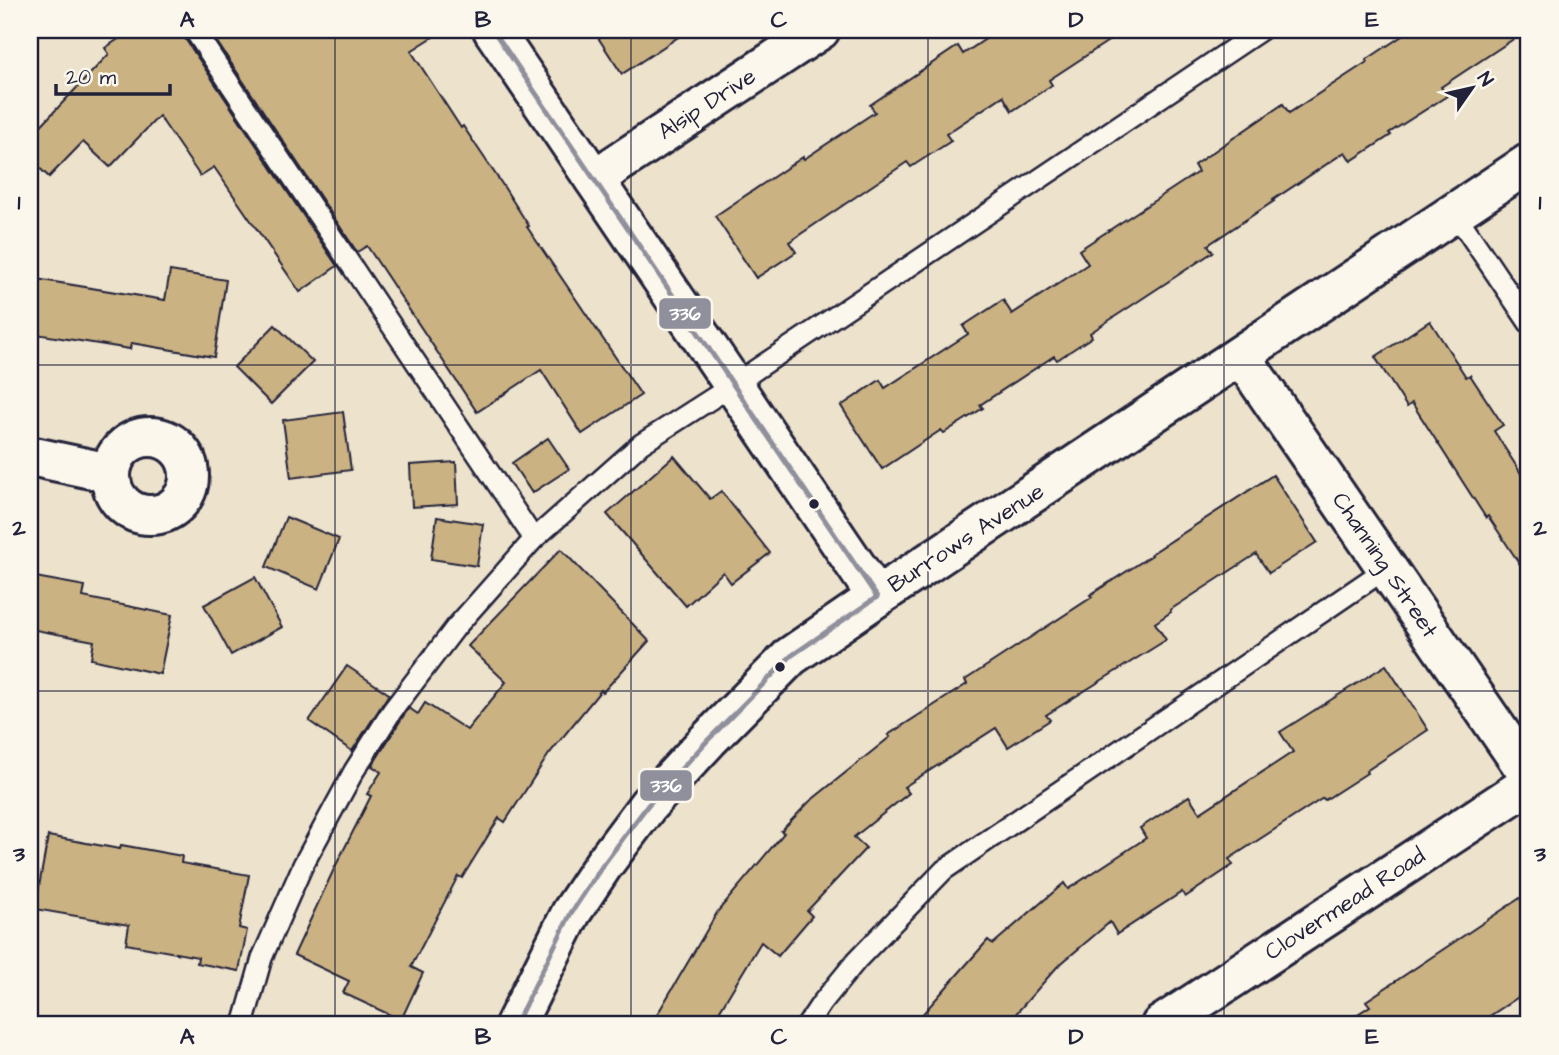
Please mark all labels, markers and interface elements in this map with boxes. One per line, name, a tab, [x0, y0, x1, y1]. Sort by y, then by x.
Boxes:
text: A	[180, 4, 195, 36]
text: B	[475, 4, 492, 36]
text: C	[771, 4, 788, 36]
text: D	[1069, 4, 1084, 36]
text: E	[1365, 4, 1379, 36]
scale bar	[56, 52, 170, 96]
north arrow	[1436, 52, 1506, 122]
street label: Alsip Drive	[652, 60, 762, 148]
text: 20 m	[66, 63, 117, 92]
text: N	[1470, 67, 1499, 92]
text: 1	[18, 186, 21, 218]
text: 1	[1539, 186, 1542, 218]
line badge: 336	[658, 297, 712, 330]
text: 336	[668, 301, 701, 328]
street label: Burrows Avenue	[882, 475, 1050, 601]
street label: Channing Street	[1324, 486, 1446, 645]
unlabelled marker	[807, 497, 821, 511]
text: 2	[11, 512, 26, 544]
text: 2	[1532, 512, 1547, 544]
unlabelled marker	[773, 660, 787, 674]
line badge: 336	[639, 769, 693, 802]
text: 336	[649, 773, 682, 800]
text: 3	[12, 838, 25, 870]
text: 3	[1533, 838, 1546, 870]
street label: Clovermead Road	[1258, 840, 1432, 968]
text: A	[180, 1021, 195, 1053]
text: B	[475, 1021, 492, 1053]
text: C	[771, 1021, 788, 1053]
text: D	[1069, 1021, 1084, 1053]
text: E	[1365, 1021, 1379, 1053]

